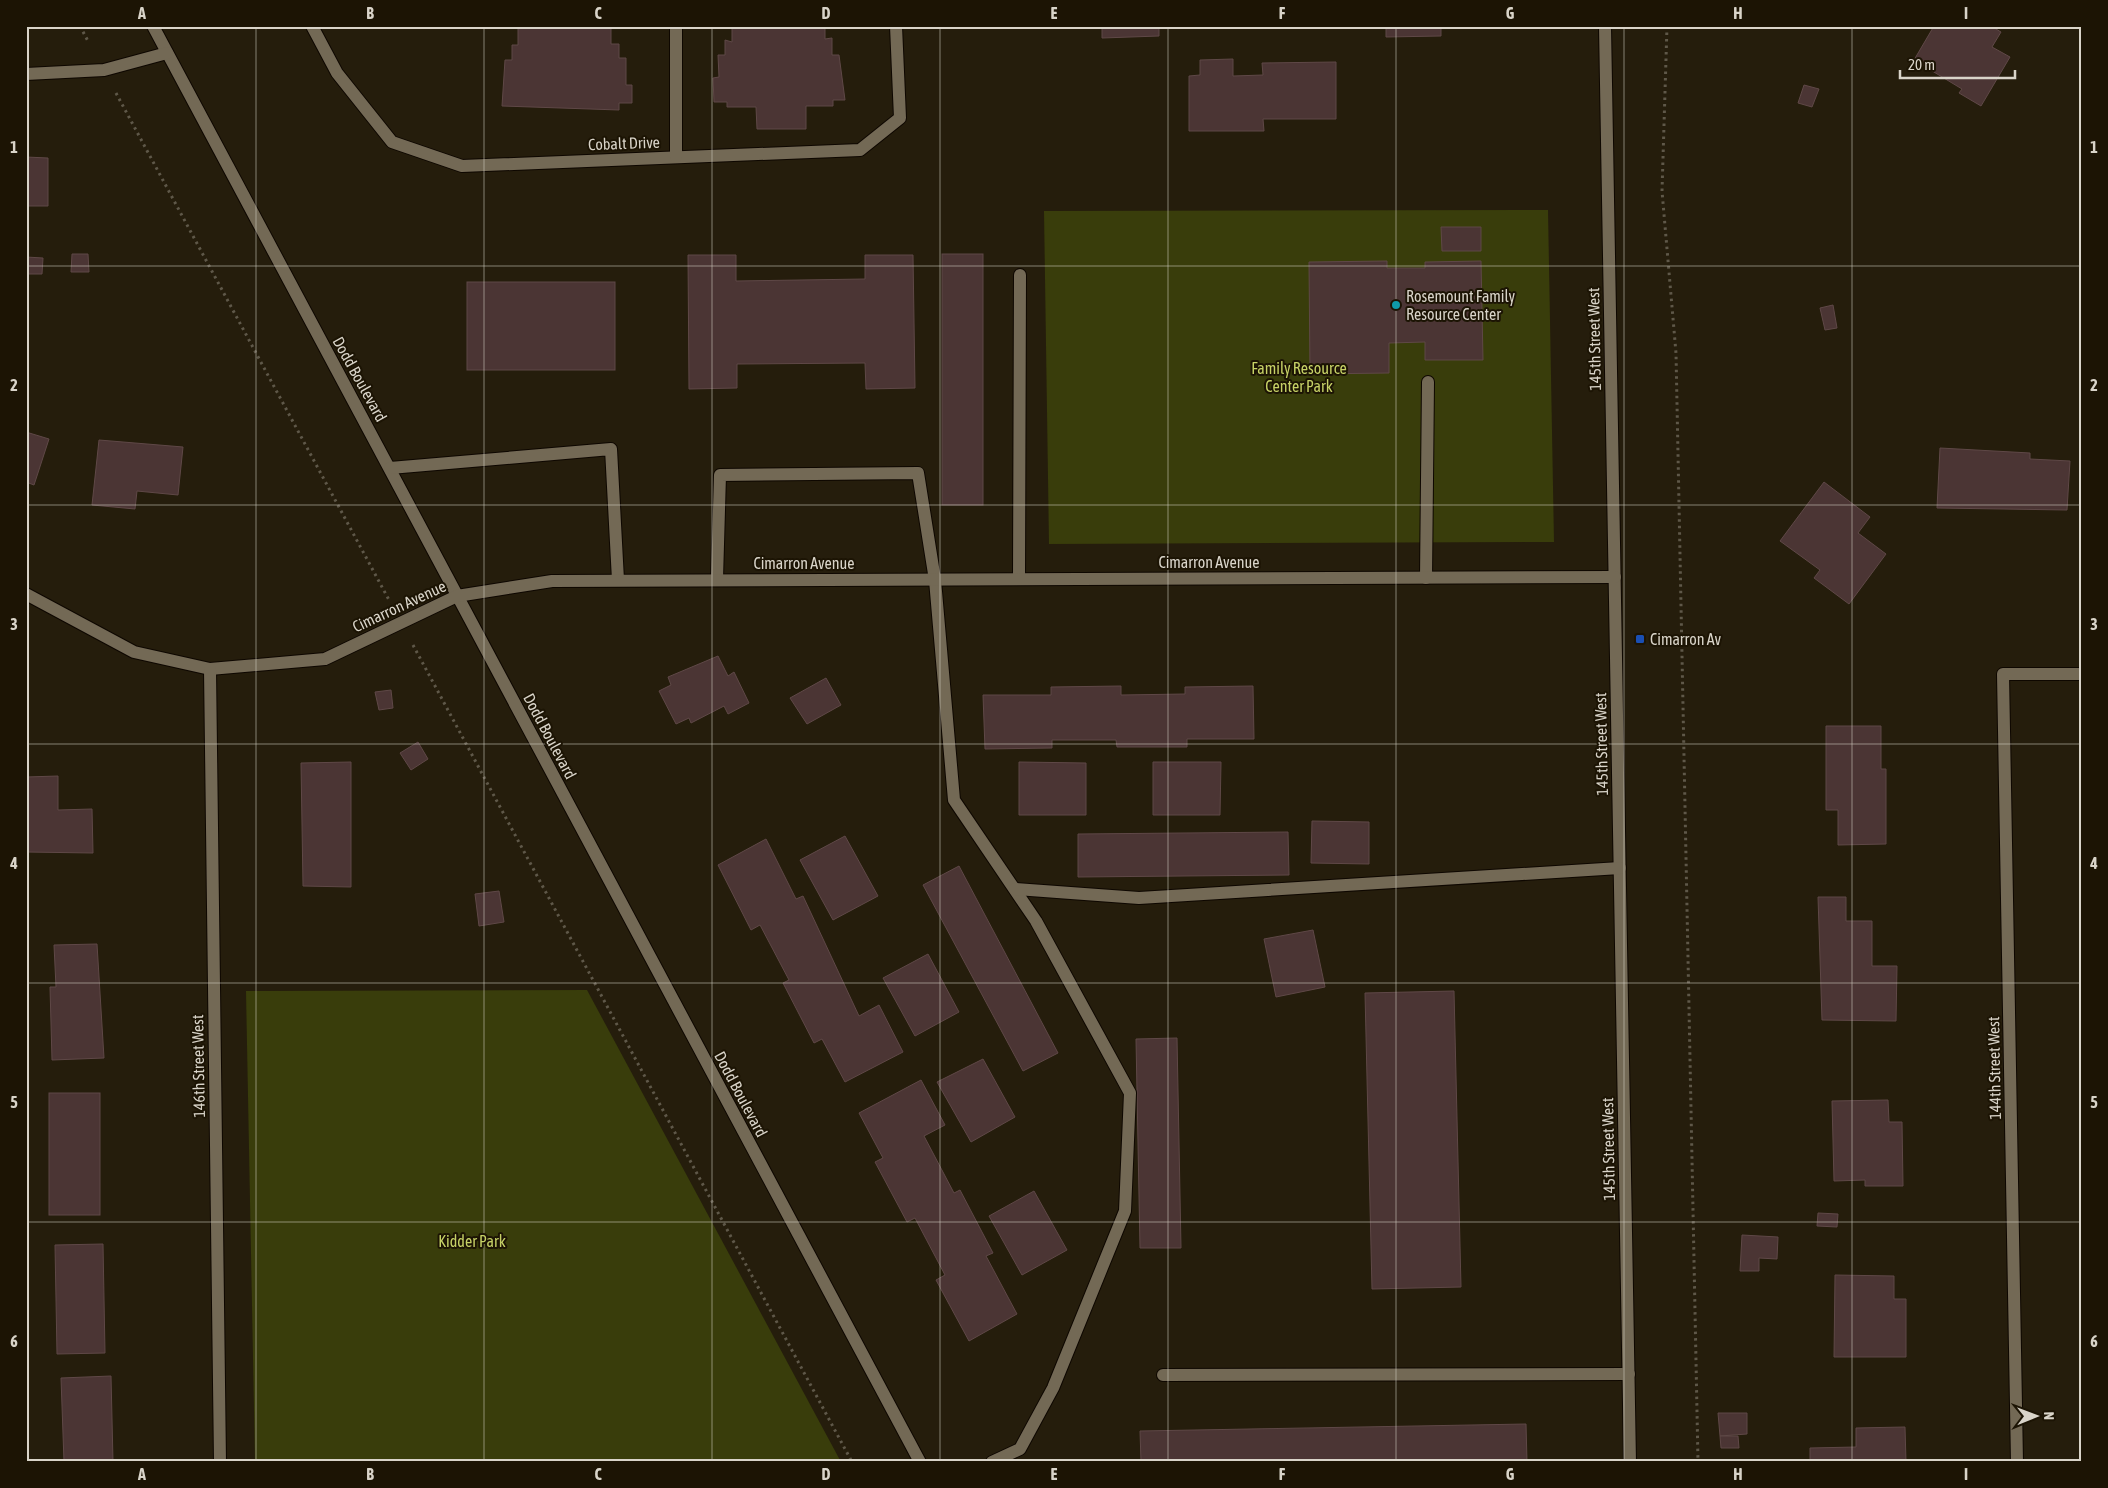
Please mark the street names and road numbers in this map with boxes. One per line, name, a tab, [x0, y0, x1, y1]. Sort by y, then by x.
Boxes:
street label: Cobalt Drive	[588, 133, 660, 153]
street label: 145th Street West	[1584, 287, 1604, 391]
street label: Dodd Boulevard	[329, 334, 391, 424]
street label: Cimarron Avenue	[1158, 553, 1260, 571]
street label: Cimarron Avenue	[753, 554, 855, 572]
street label: Cimarron Avenue	[349, 576, 449, 636]
street label: Dodd Boulevard	[520, 690, 580, 782]
street label: 145th Street West	[1591, 692, 1611, 796]
street label: 146th Street West	[188, 1014, 208, 1118]
street label: 144th Street West	[1984, 1016, 2004, 1120]
street label: Dodd Boulevard	[711, 1048, 771, 1140]
street label: 145th Street West	[1598, 1097, 1618, 1201]

